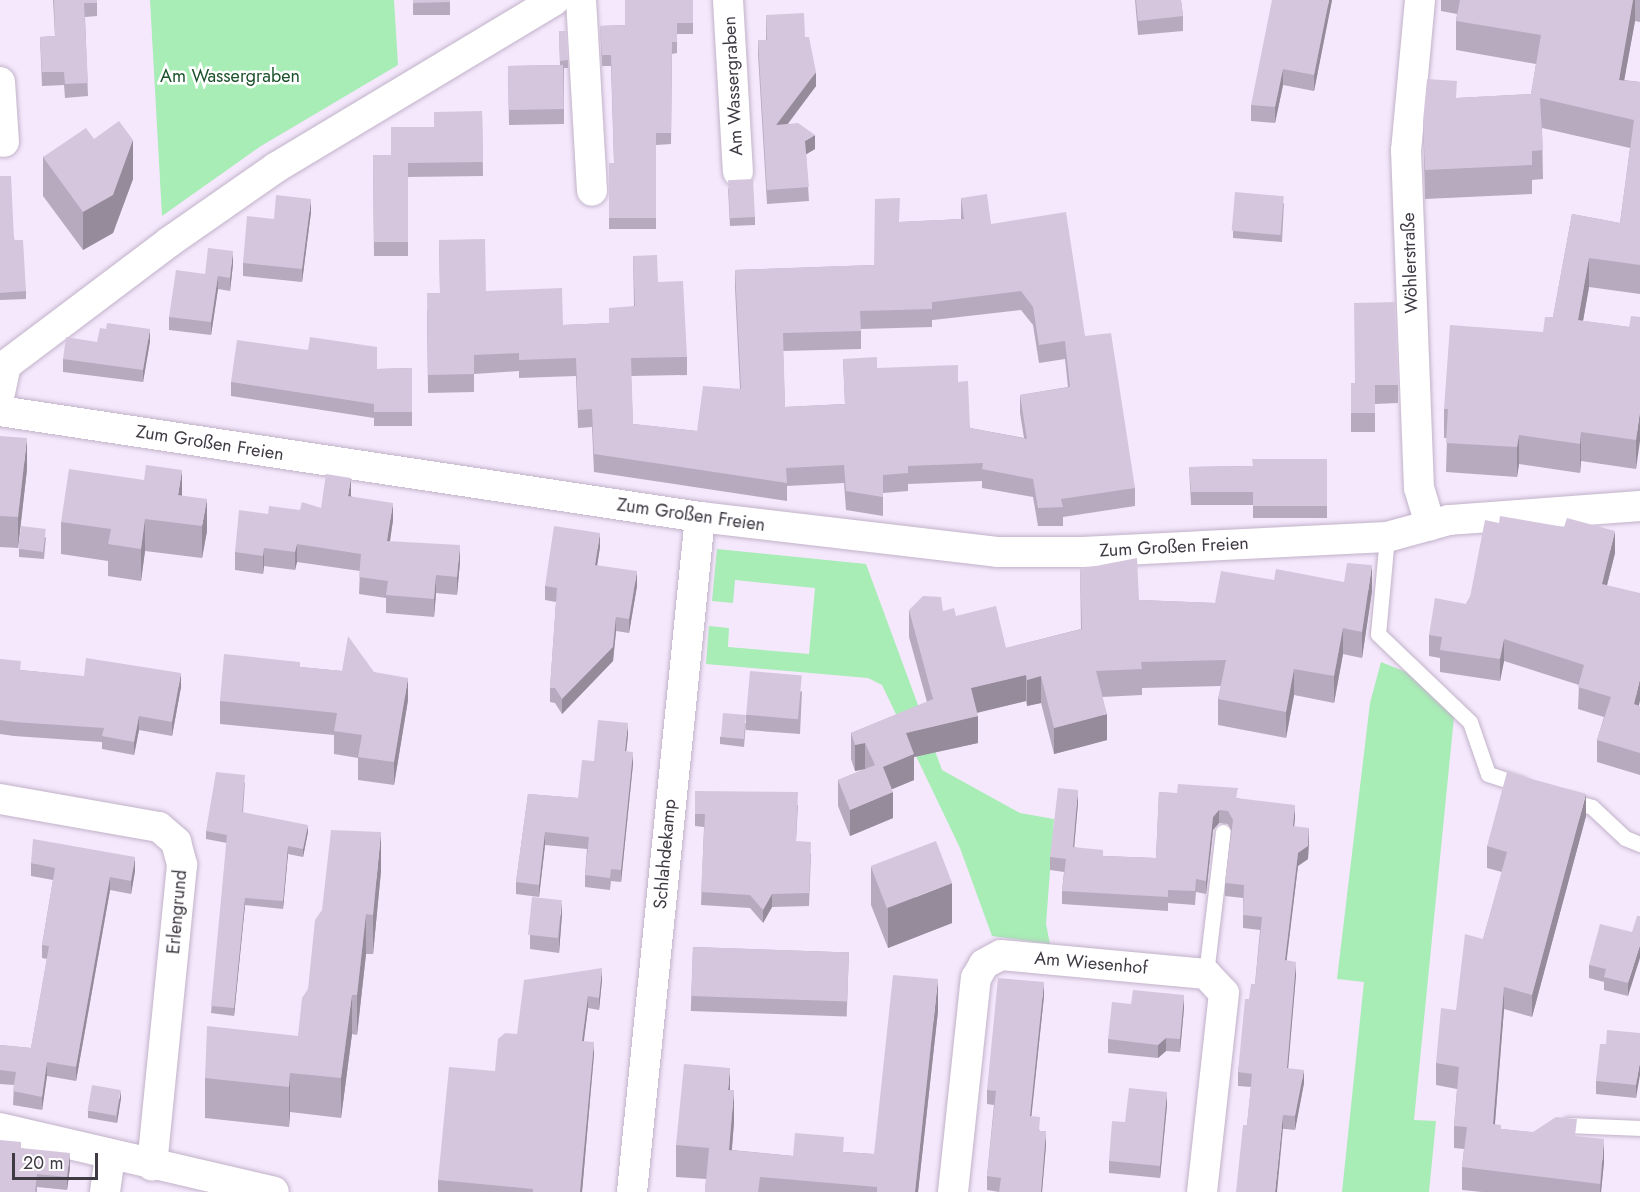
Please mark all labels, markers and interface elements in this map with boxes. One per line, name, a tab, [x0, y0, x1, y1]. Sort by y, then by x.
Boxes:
street label: Am Wassergraben	[719, 16, 747, 156]
park label: Am Wassergraben	[160, 65, 300, 87]
street label: Wöhlerstraße	[1397, 212, 1423, 314]
street label: Zum Großen Freien	[135, 421, 285, 465]
street label: Zum Großen Freien	[616, 494, 766, 536]
street label: Zum Großen Freien	[1099, 532, 1249, 562]
street label: Schlahdekamp	[649, 798, 681, 910]
street label: Erlengrund	[163, 869, 191, 955]
street label: Am Wiesenhof	[1034, 947, 1148, 979]
scale bar	[15, 1141, 100, 1179]
text: 20 m	[23, 1150, 63, 1176]

